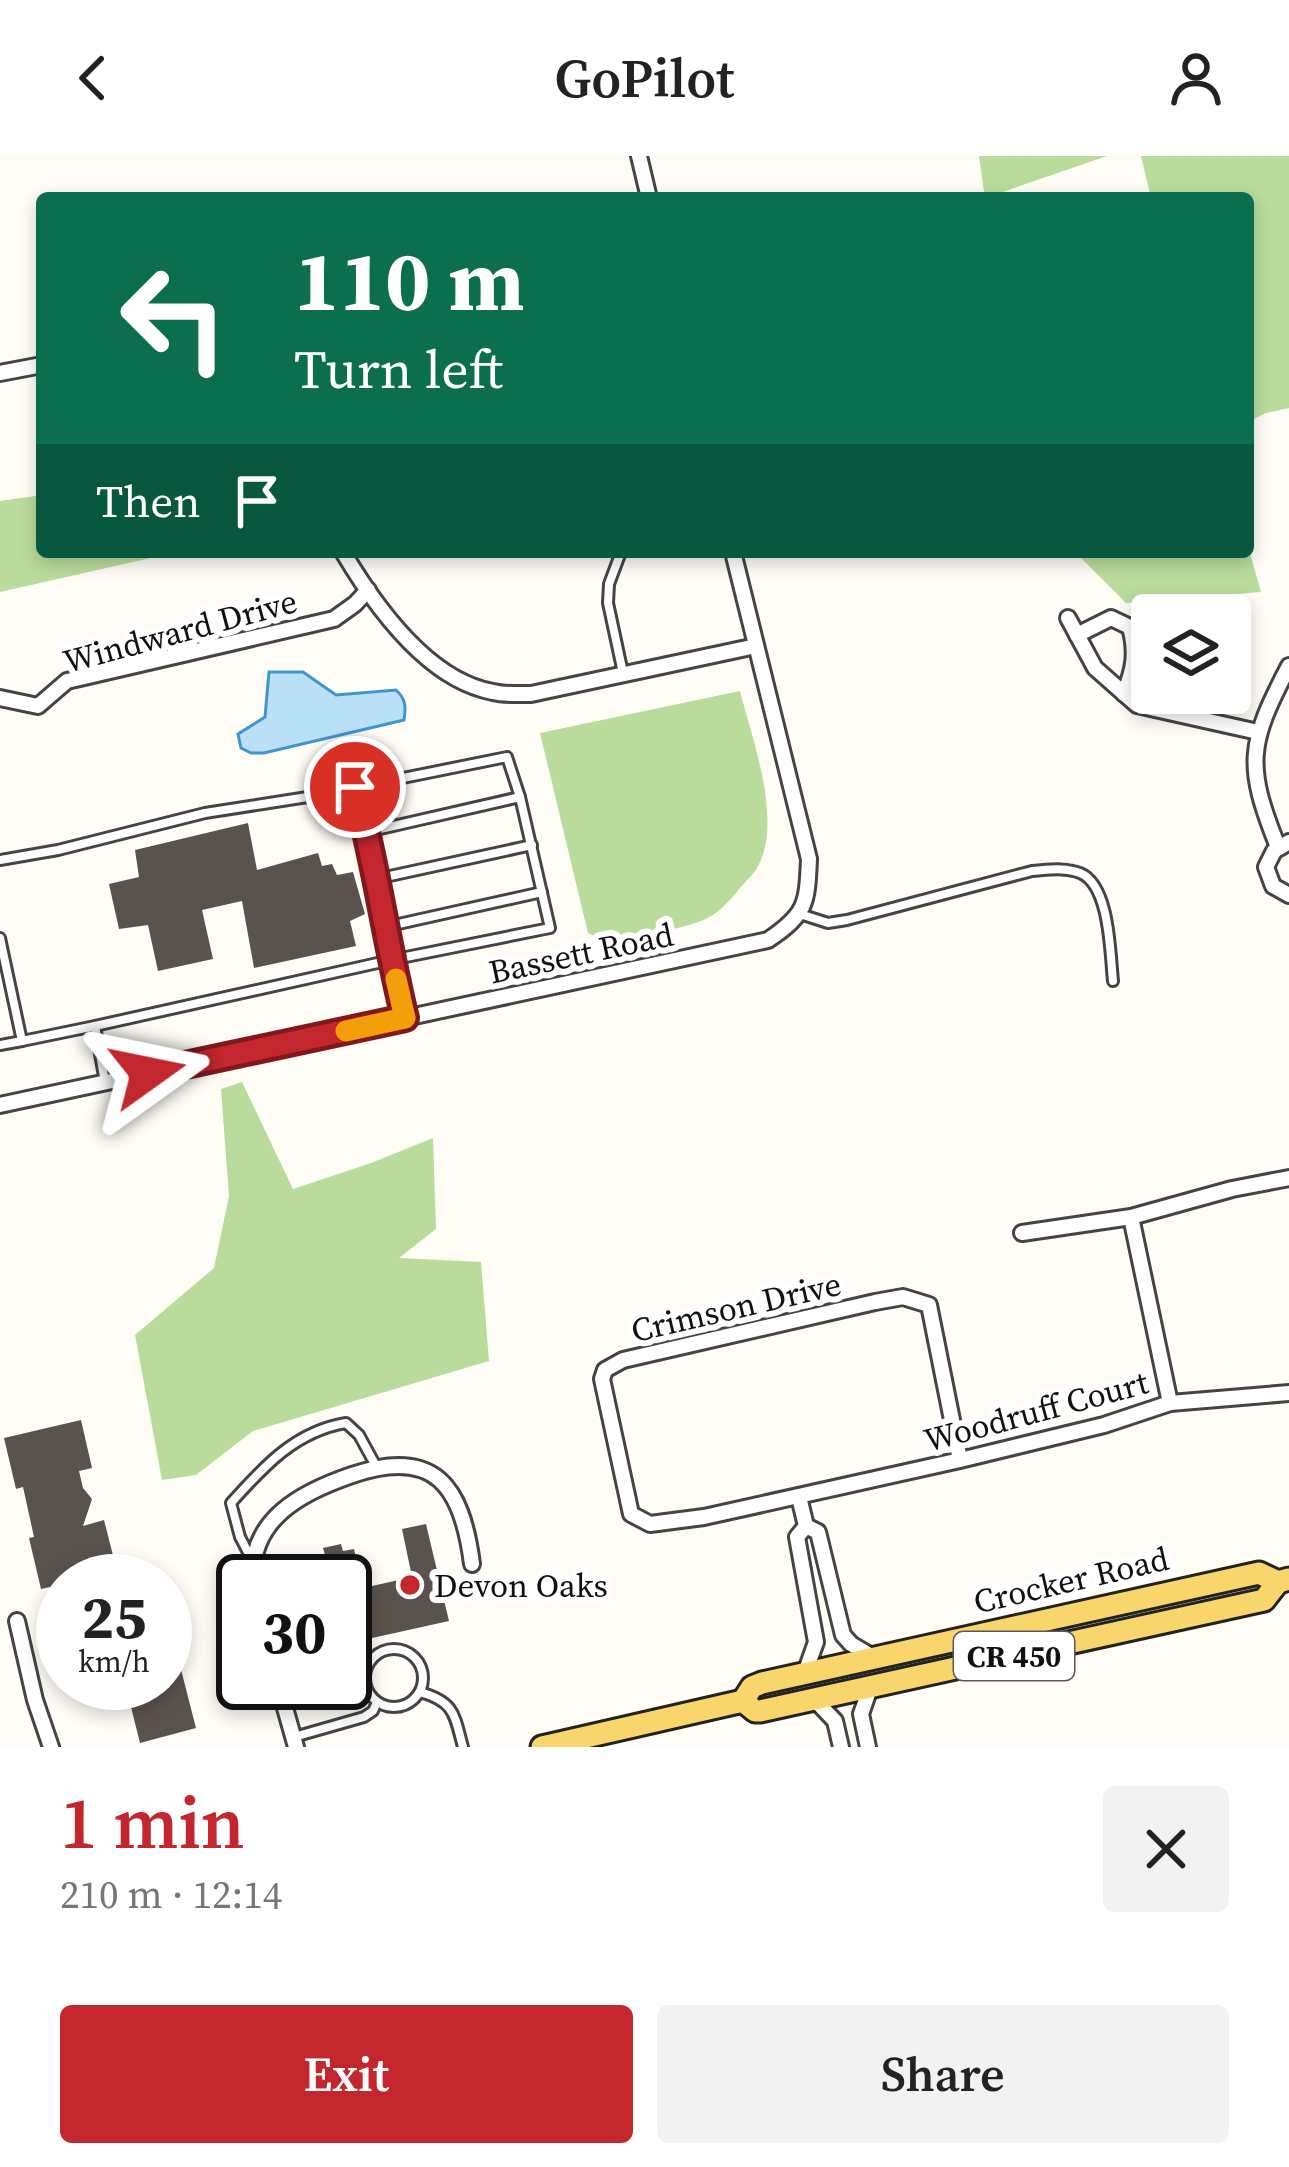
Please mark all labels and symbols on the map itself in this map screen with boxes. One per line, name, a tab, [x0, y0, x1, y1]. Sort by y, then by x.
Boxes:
street label: Windward Drive	[58, 578, 302, 684]
pin	[304, 736, 406, 838]
street label: Bassett Road	[485, 911, 678, 994]
position arrow	[85, 1010, 211, 1136]
street label: Crimson Drive	[627, 1261, 845, 1353]
street label: Woodruff Court	[919, 1359, 1153, 1463]
street label: Crocker Road	[969, 1536, 1173, 1624]
speed limit sign: 30	[216, 1554, 372, 1710]
place label: Devon Oaks	[434, 1563, 608, 1608]
marker: Devon Oaks	[397, 1572, 423, 1598]
road number: CR 450	[954, 1632, 1074, 1680]

